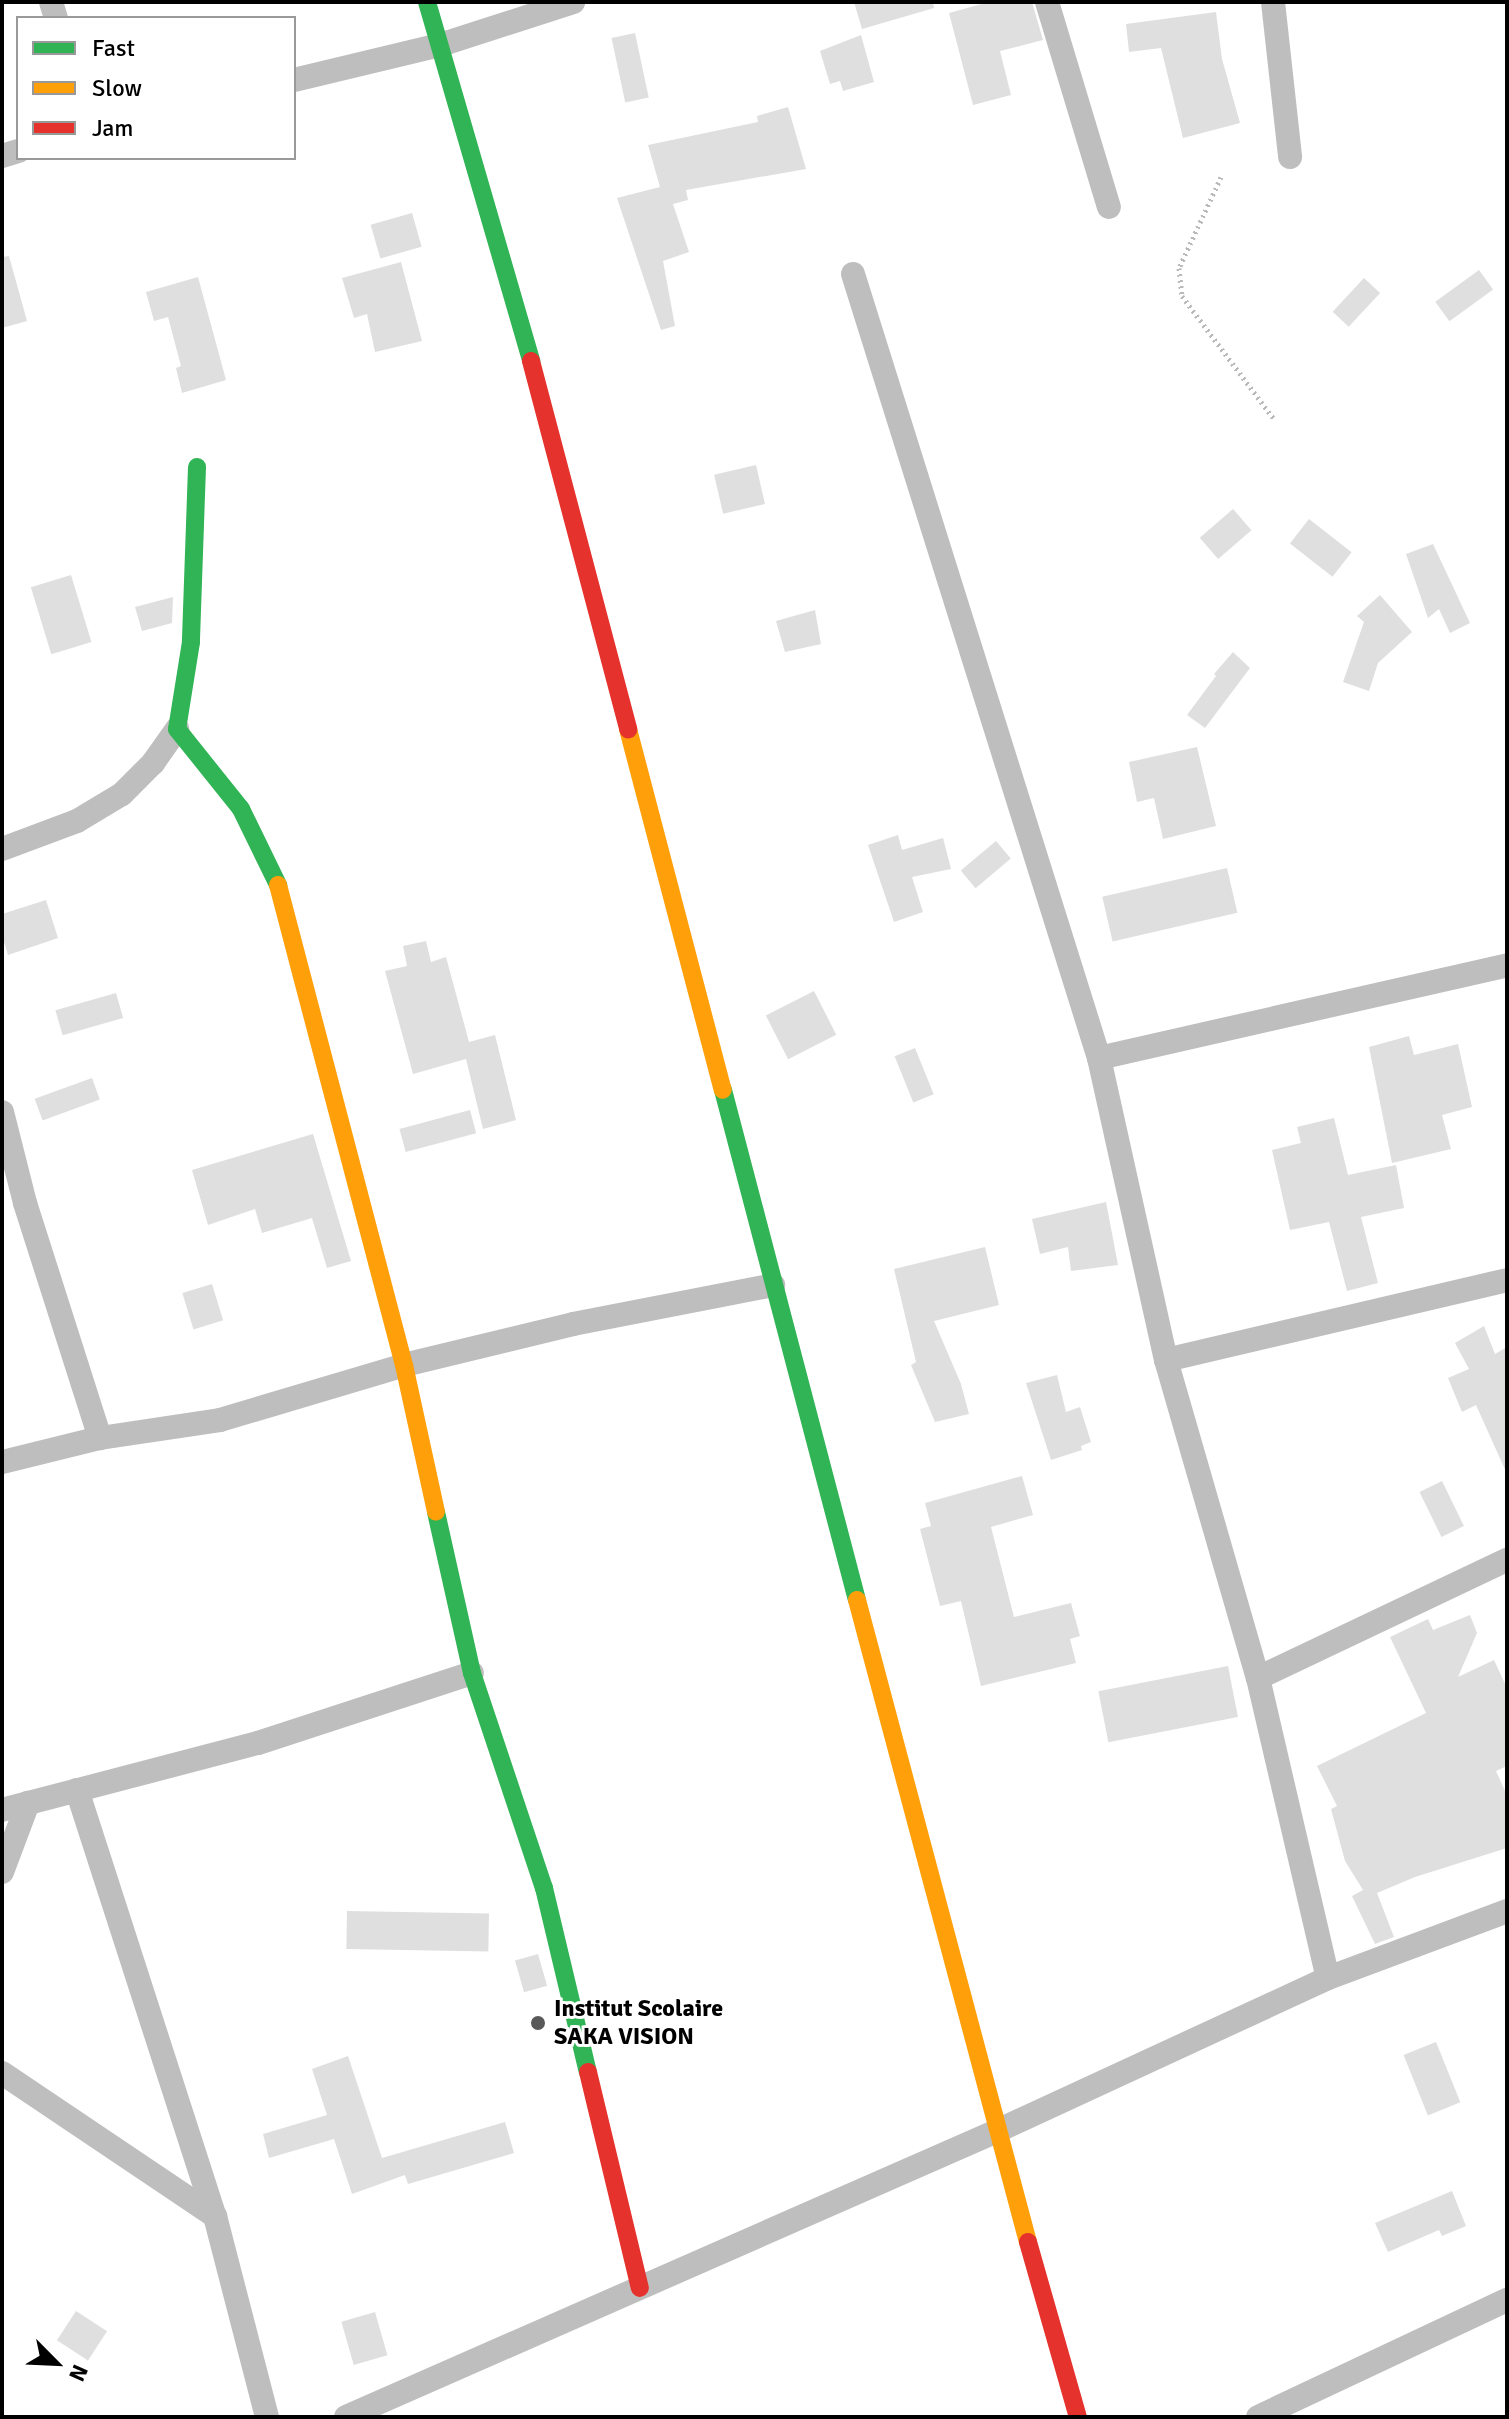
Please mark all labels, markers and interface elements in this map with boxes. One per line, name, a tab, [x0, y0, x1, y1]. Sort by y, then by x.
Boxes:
legend	[16, 16, 296, 160]
text: Fast	[92, 33, 135, 63]
text: Slow	[92, 73, 142, 103]
text: Jam	[92, 113, 133, 143]
place label: Institut Scolaire SAKA VISION	[554, 1995, 723, 2051]
marker: Institut Scolaire SAKA VISION	[529, 2014, 547, 2032]
north arrow	[16, 2323, 96, 2403]
text: N	[63, 2360, 94, 2385]

